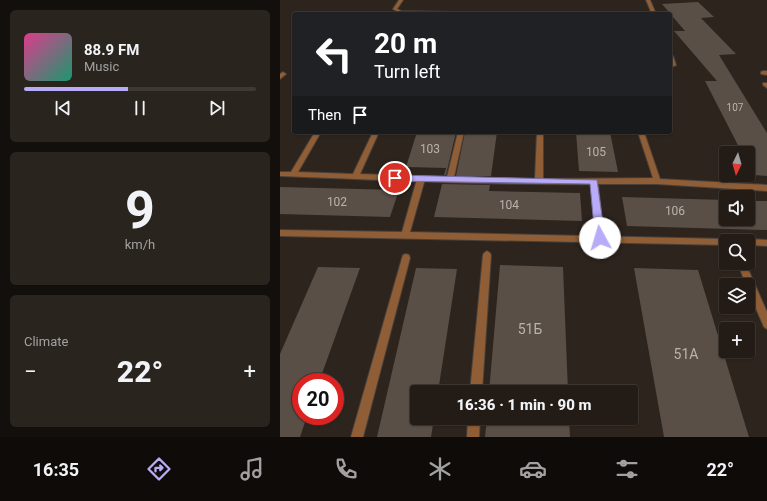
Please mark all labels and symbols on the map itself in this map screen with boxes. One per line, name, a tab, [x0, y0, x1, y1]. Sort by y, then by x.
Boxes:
house number: 107	[727, 102, 744, 113]
house number: 103	[420, 142, 440, 156]
house number: 105	[586, 145, 606, 159]
north arrow	[719, 146, 755, 182]
pin	[378, 161, 412, 195]
house number: 102	[327, 195, 347, 209]
house number: 104	[499, 198, 519, 212]
house number: 106	[665, 204, 685, 218]
position arrow	[579, 217, 621, 259]
house number: 51Б	[518, 321, 542, 337]
house number: 51A	[674, 346, 698, 362]
speed limit sign: 20	[292, 373, 344, 425]

